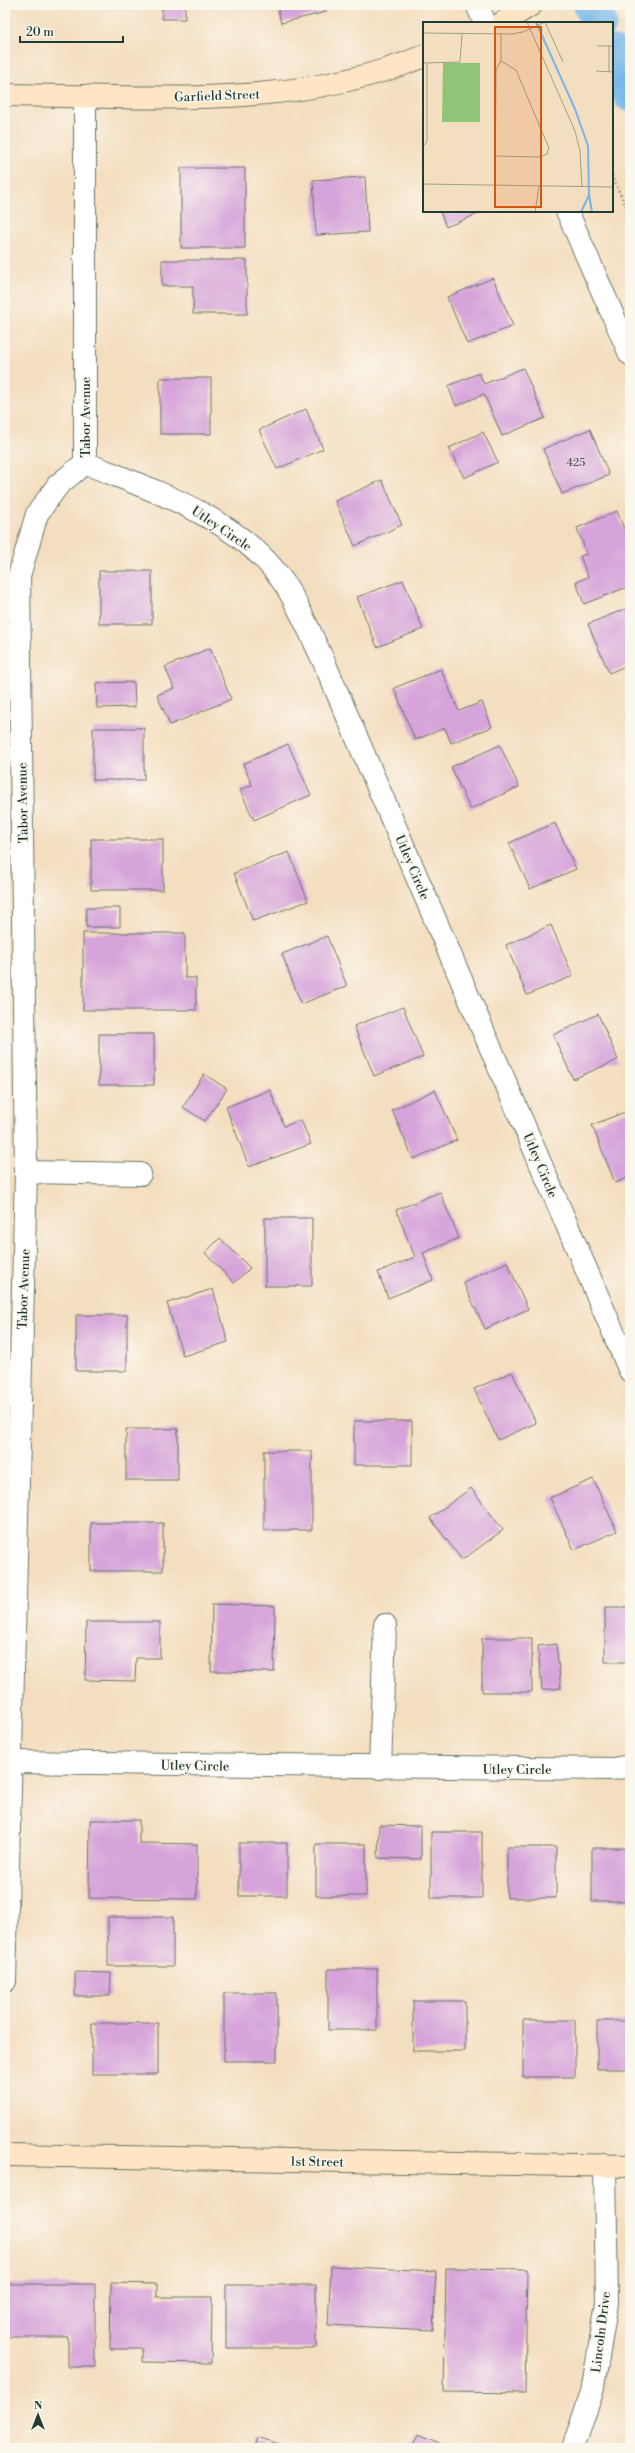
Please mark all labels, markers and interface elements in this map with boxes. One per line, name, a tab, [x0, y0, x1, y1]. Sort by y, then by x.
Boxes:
scale bar	[20, 18, 123, 44]
inset map	[423, 22, 613, 212]
text: 20 m	[26, 25, 54, 40]
street label: Garfield Street	[174, 86, 261, 105]
street label: Tabor Avenue	[78, 376, 94, 457]
house number: 425	[567, 456, 585, 470]
street label: Utley Circle	[188, 503, 255, 555]
street label: Tabor Avenue	[14, 762, 32, 844]
street label: Utley Circle	[391, 832, 433, 903]
street label: Utley Circle	[519, 1130, 561, 1201]
street label: Tabor Avenue	[15, 1248, 33, 1330]
street label: Utley Circle	[160, 1757, 230, 1775]
street label: Utley Circle	[482, 1762, 552, 1778]
street label: 1st Street	[290, 2154, 345, 2170]
street label: Lincoln Drive	[588, 2290, 614, 2374]
north arrow	[18, 2395, 58, 2435]
text: N	[34, 2399, 43, 2413]

